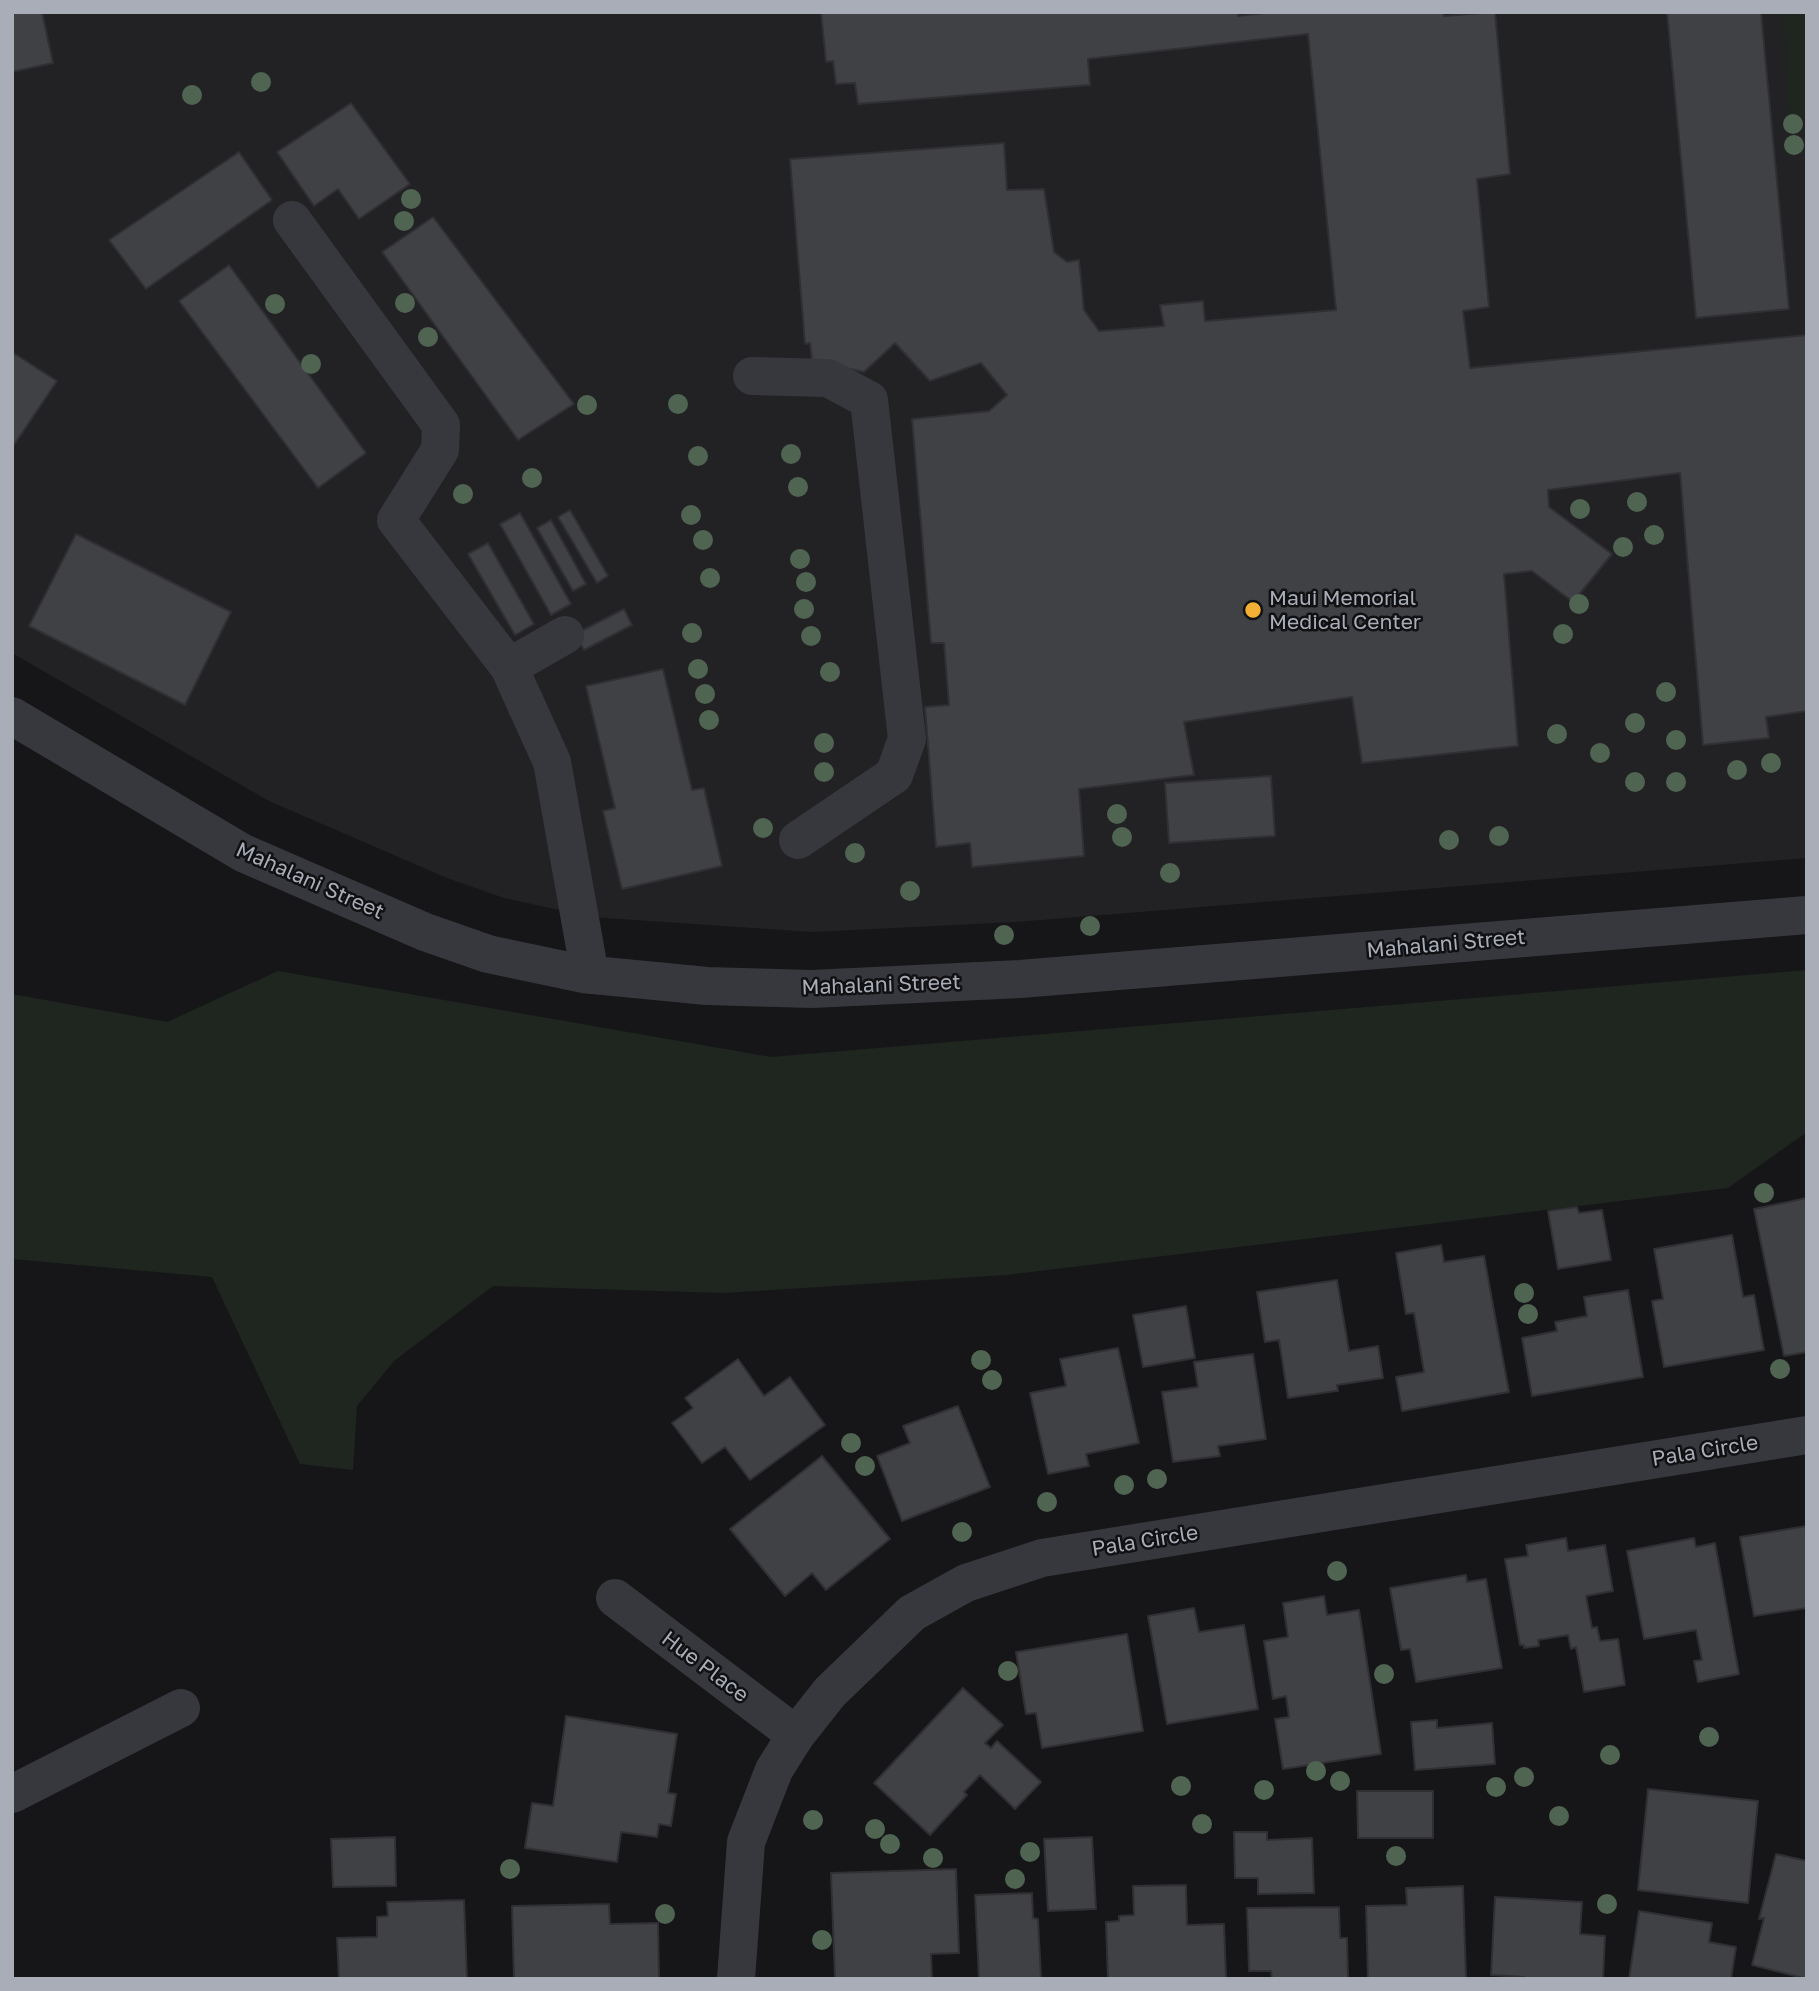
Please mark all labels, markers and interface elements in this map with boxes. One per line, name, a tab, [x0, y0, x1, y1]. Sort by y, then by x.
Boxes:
place label: Maui Memorial Medical Center	[1269, 585, 1421, 635]
marker: Maui Memorial Medical Center	[1243, 600, 1263, 620]
street label: Mahalani Street	[232, 837, 388, 925]
street label: Mahalani Street	[1366, 925, 1526, 963]
street label: Mahalani Street	[801, 970, 961, 1000]
street label: Pala Circle	[1650, 1430, 1760, 1472]
street label: Pala Circle	[1090, 1520, 1200, 1562]
street label: Hue Place	[657, 1626, 753, 1708]

